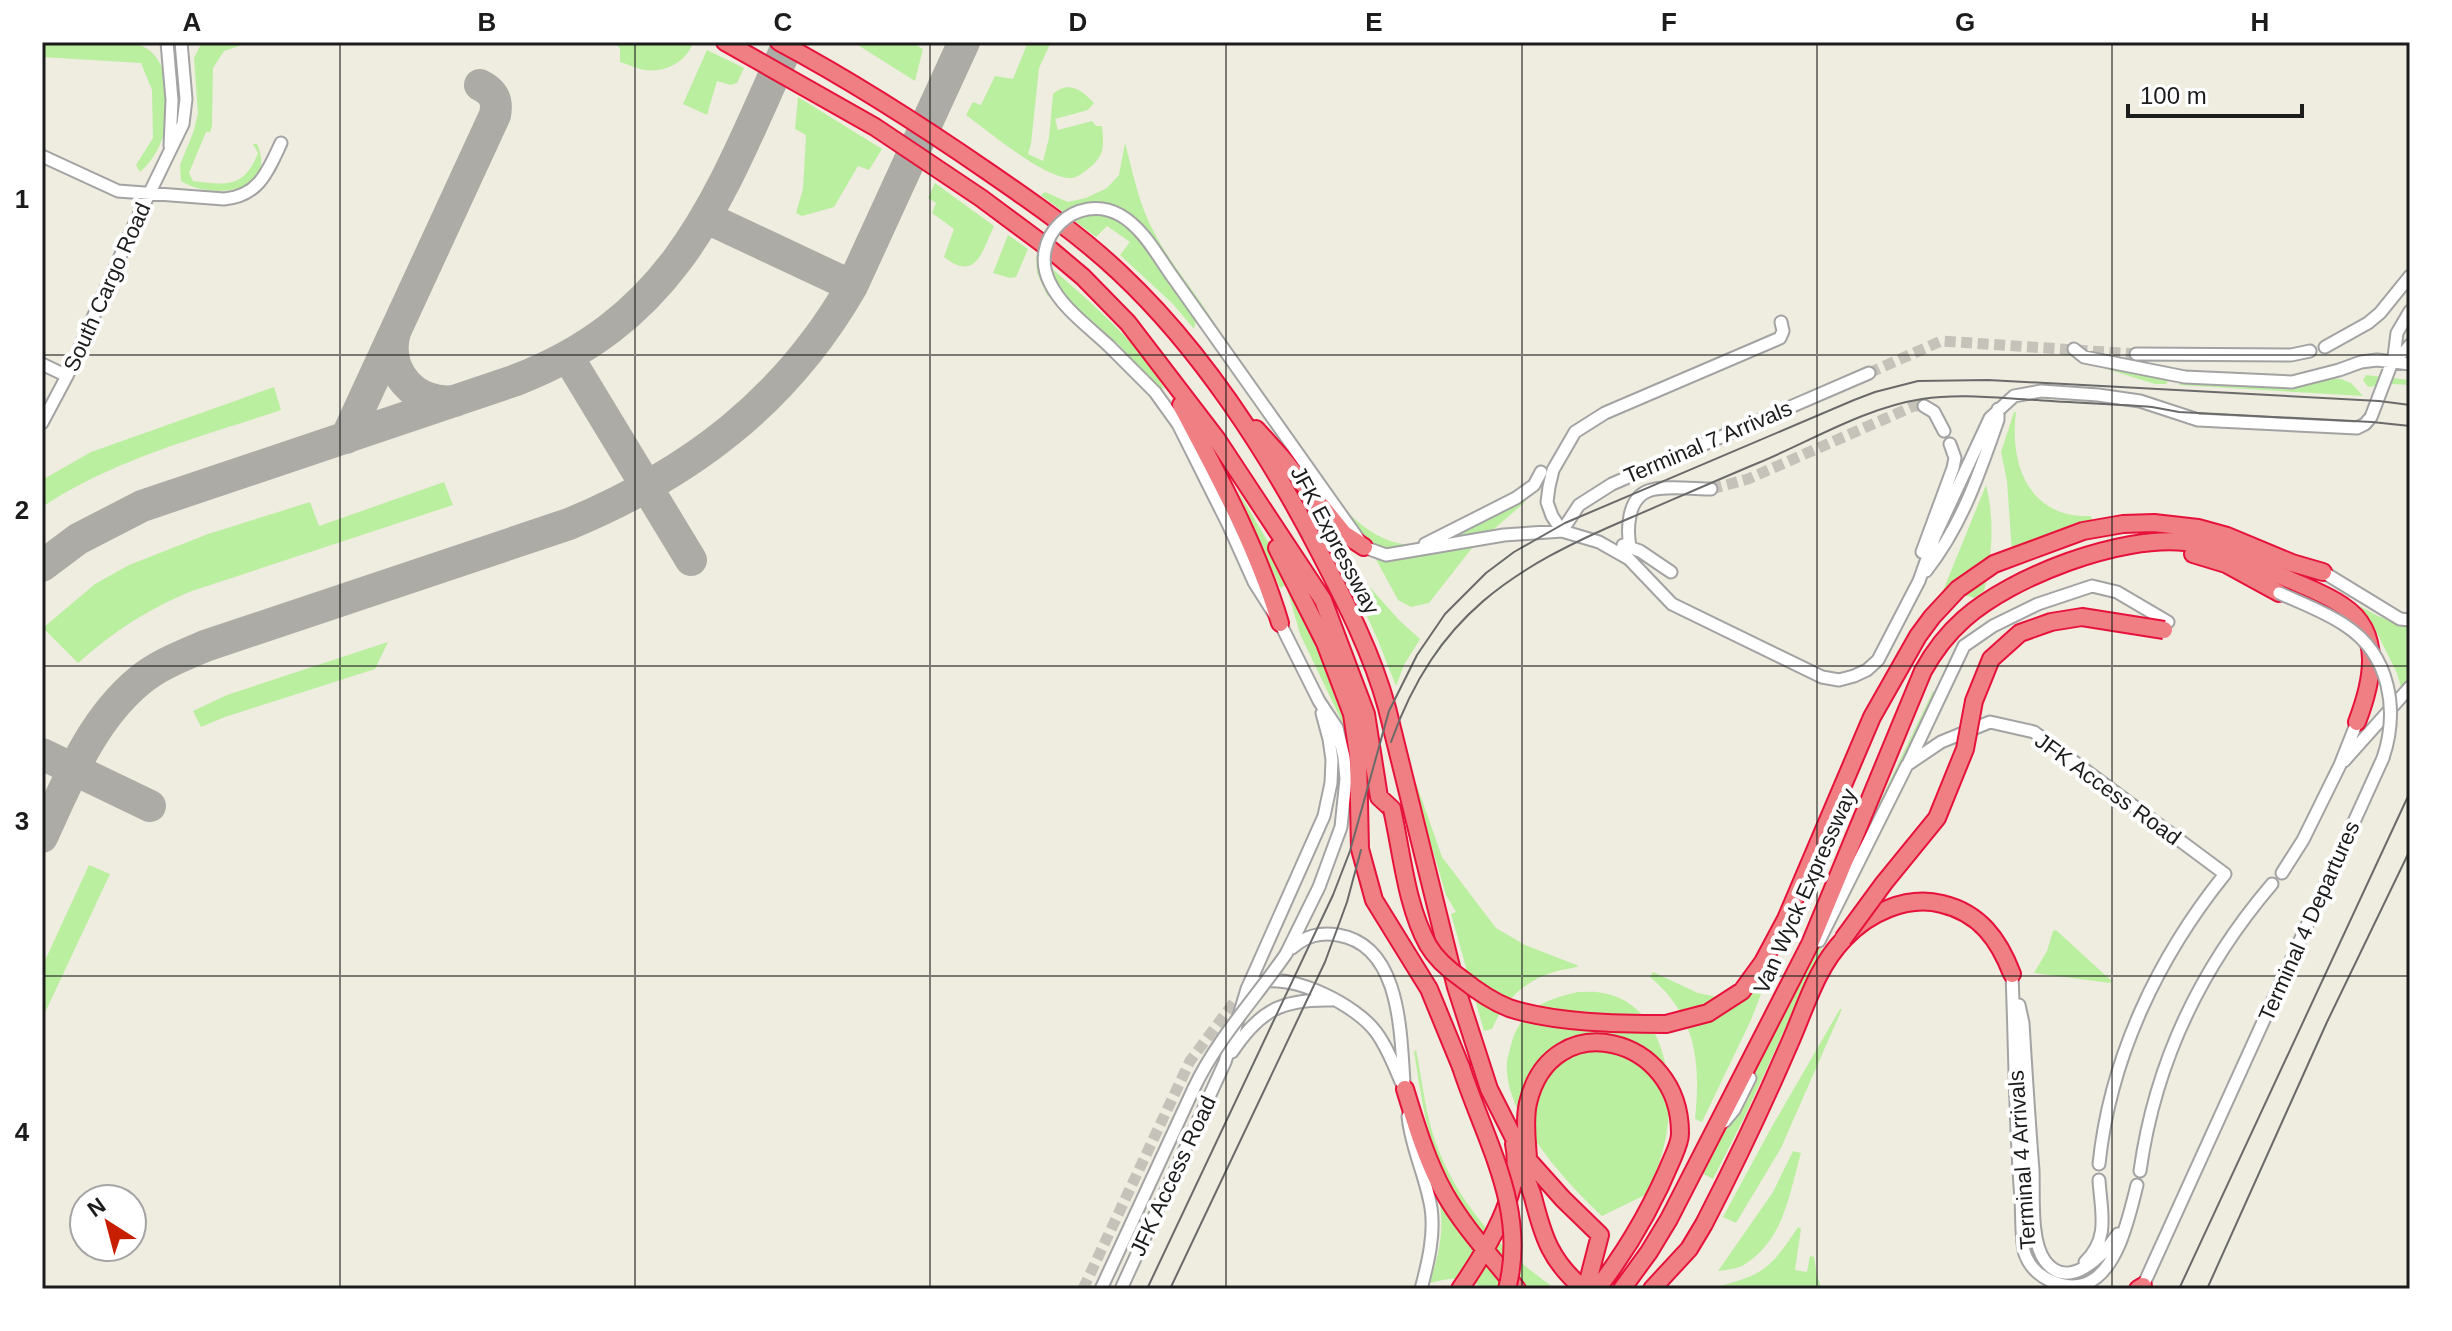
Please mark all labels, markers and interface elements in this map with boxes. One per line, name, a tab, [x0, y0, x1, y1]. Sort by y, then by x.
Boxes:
text: A	[183, 7, 202, 37]
text: B	[478, 7, 496, 37]
text: C	[774, 7, 793, 37]
text: D	[1069, 7, 1087, 37]
text: E	[1365, 7, 1383, 37]
text: F	[1661, 7, 1677, 37]
text: G	[1955, 7, 1975, 37]
text: H	[2251, 7, 2269, 37]
scale bar	[2128, 68, 2302, 118]
text: 100 m	[2140, 82, 2207, 109]
text: 1	[15, 184, 29, 214]
street label: South Cargo Road	[59, 199, 155, 375]
street label: Terminal 7 Arrivals	[1620, 395, 1796, 489]
street label: JFK Expressway	[1286, 462, 1384, 618]
text: 2	[15, 495, 29, 525]
street label: JFK Access Road	[2030, 728, 2186, 850]
street label: Van Wyck Expressway	[1748, 785, 1862, 997]
text: 3	[15, 806, 29, 836]
street label: Terminal 4 Departures	[2254, 817, 2364, 1025]
street label: Terminal 4 Arrivals	[2003, 1069, 2041, 1251]
street label: JFK Access Road	[1125, 1092, 1221, 1260]
text: 4	[15, 1117, 30, 1147]
north arrow	[68, 1183, 148, 1263]
text: N	[83, 1192, 110, 1222]

